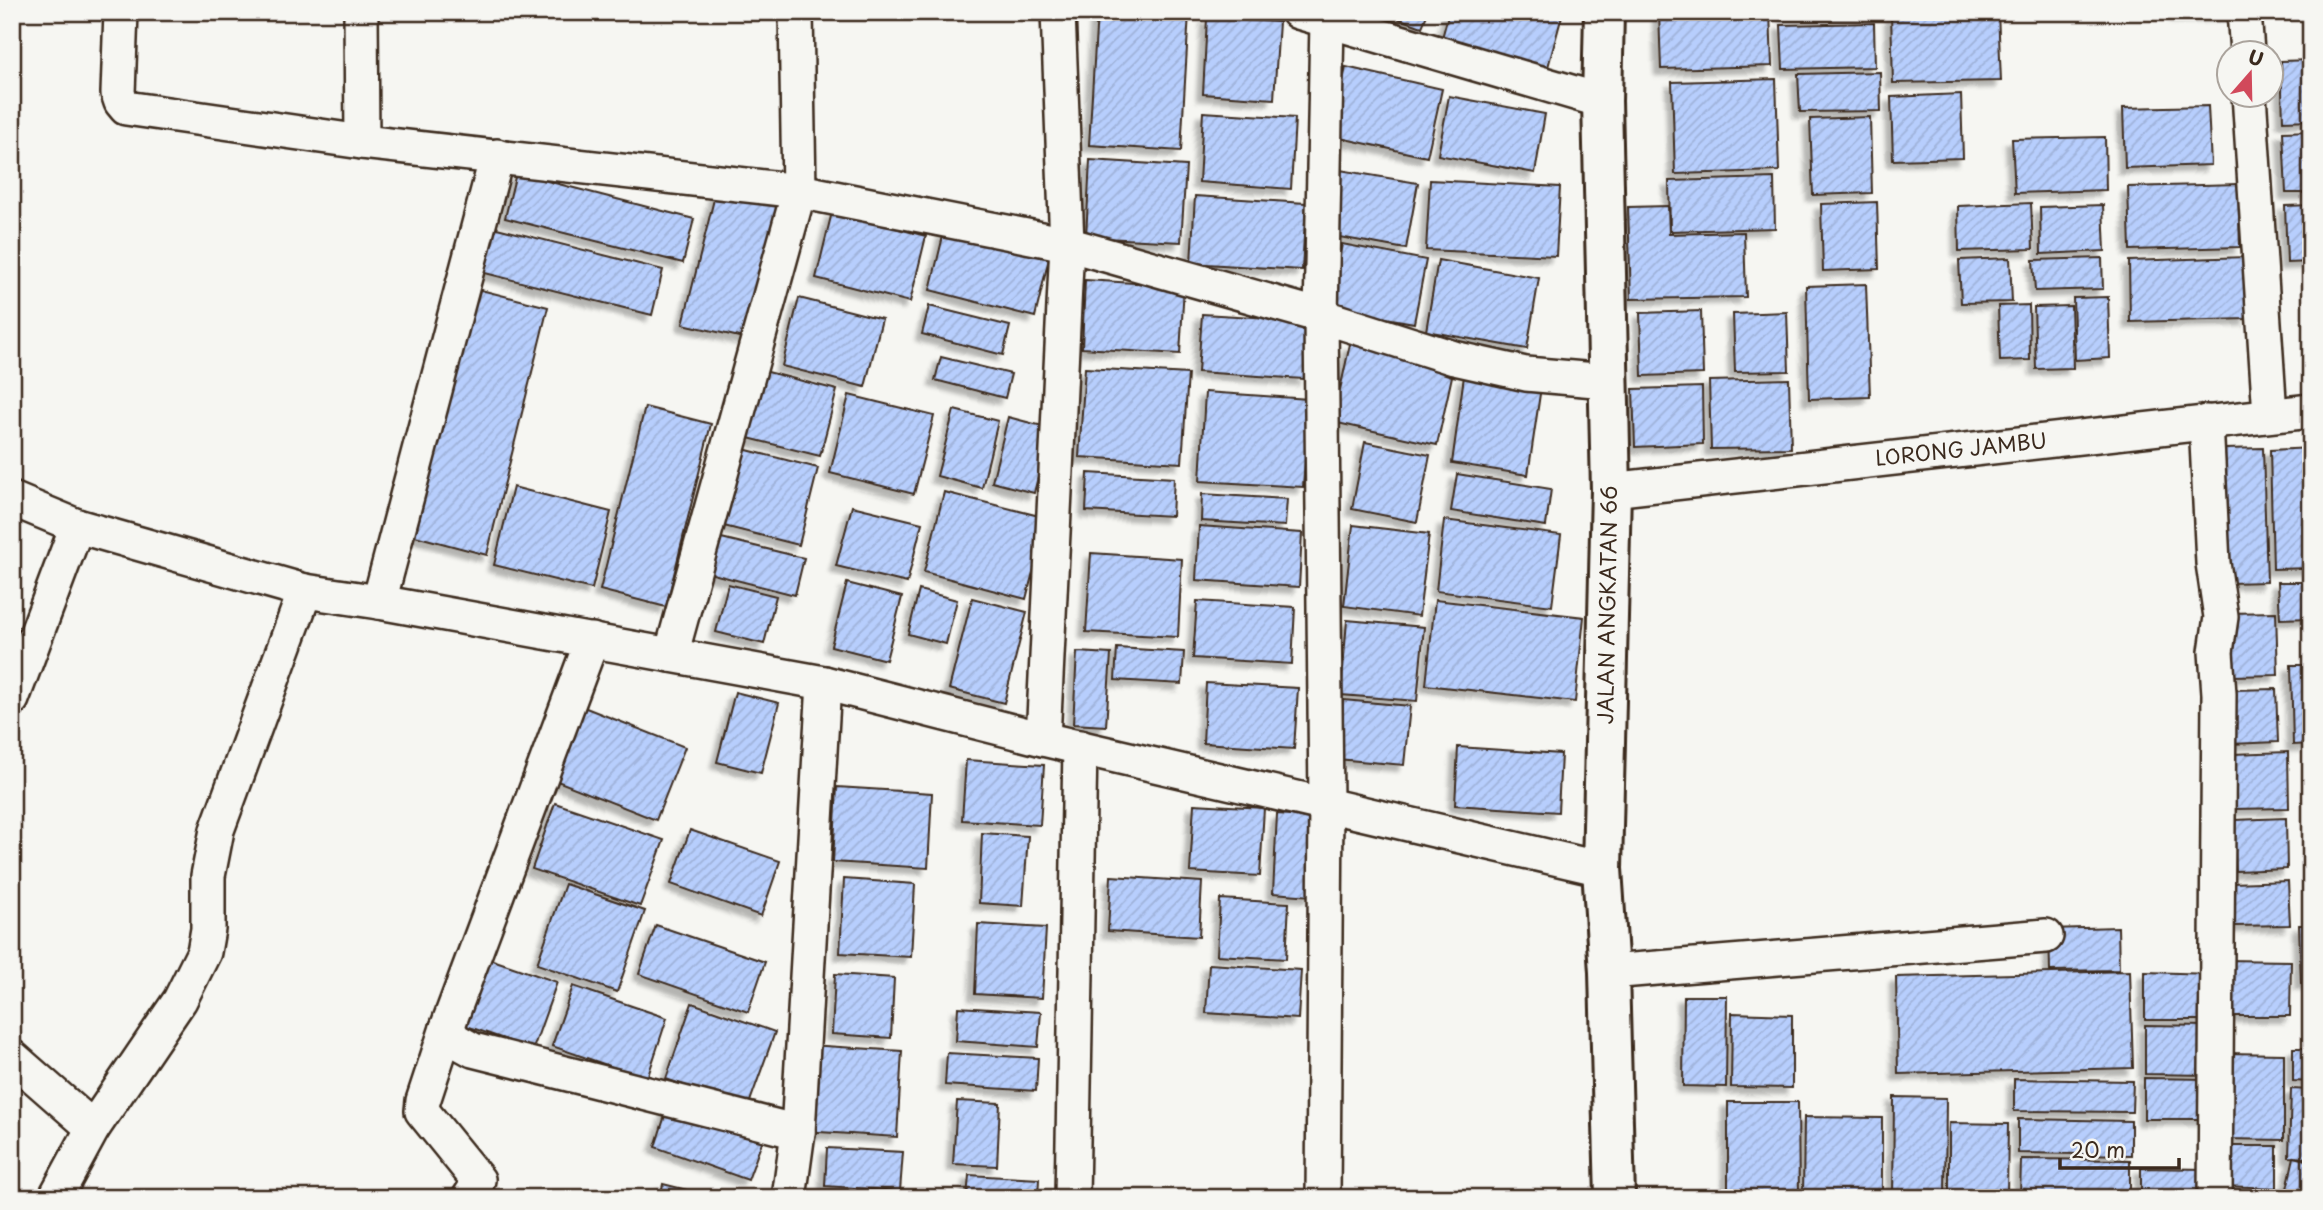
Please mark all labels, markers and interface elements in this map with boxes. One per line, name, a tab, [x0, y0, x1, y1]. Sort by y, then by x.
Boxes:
north arrow	[2214, 38, 2284, 108]
text: U	[2245, 41, 2268, 73]
street label: LORONG JAMBU	[1873, 423, 2048, 473]
street label: JALAN ANGKATAN 66	[1588, 485, 1624, 725]
scale bar	[2060, 1126, 2180, 1170]
text: 20 m	[2071, 1133, 2125, 1165]

